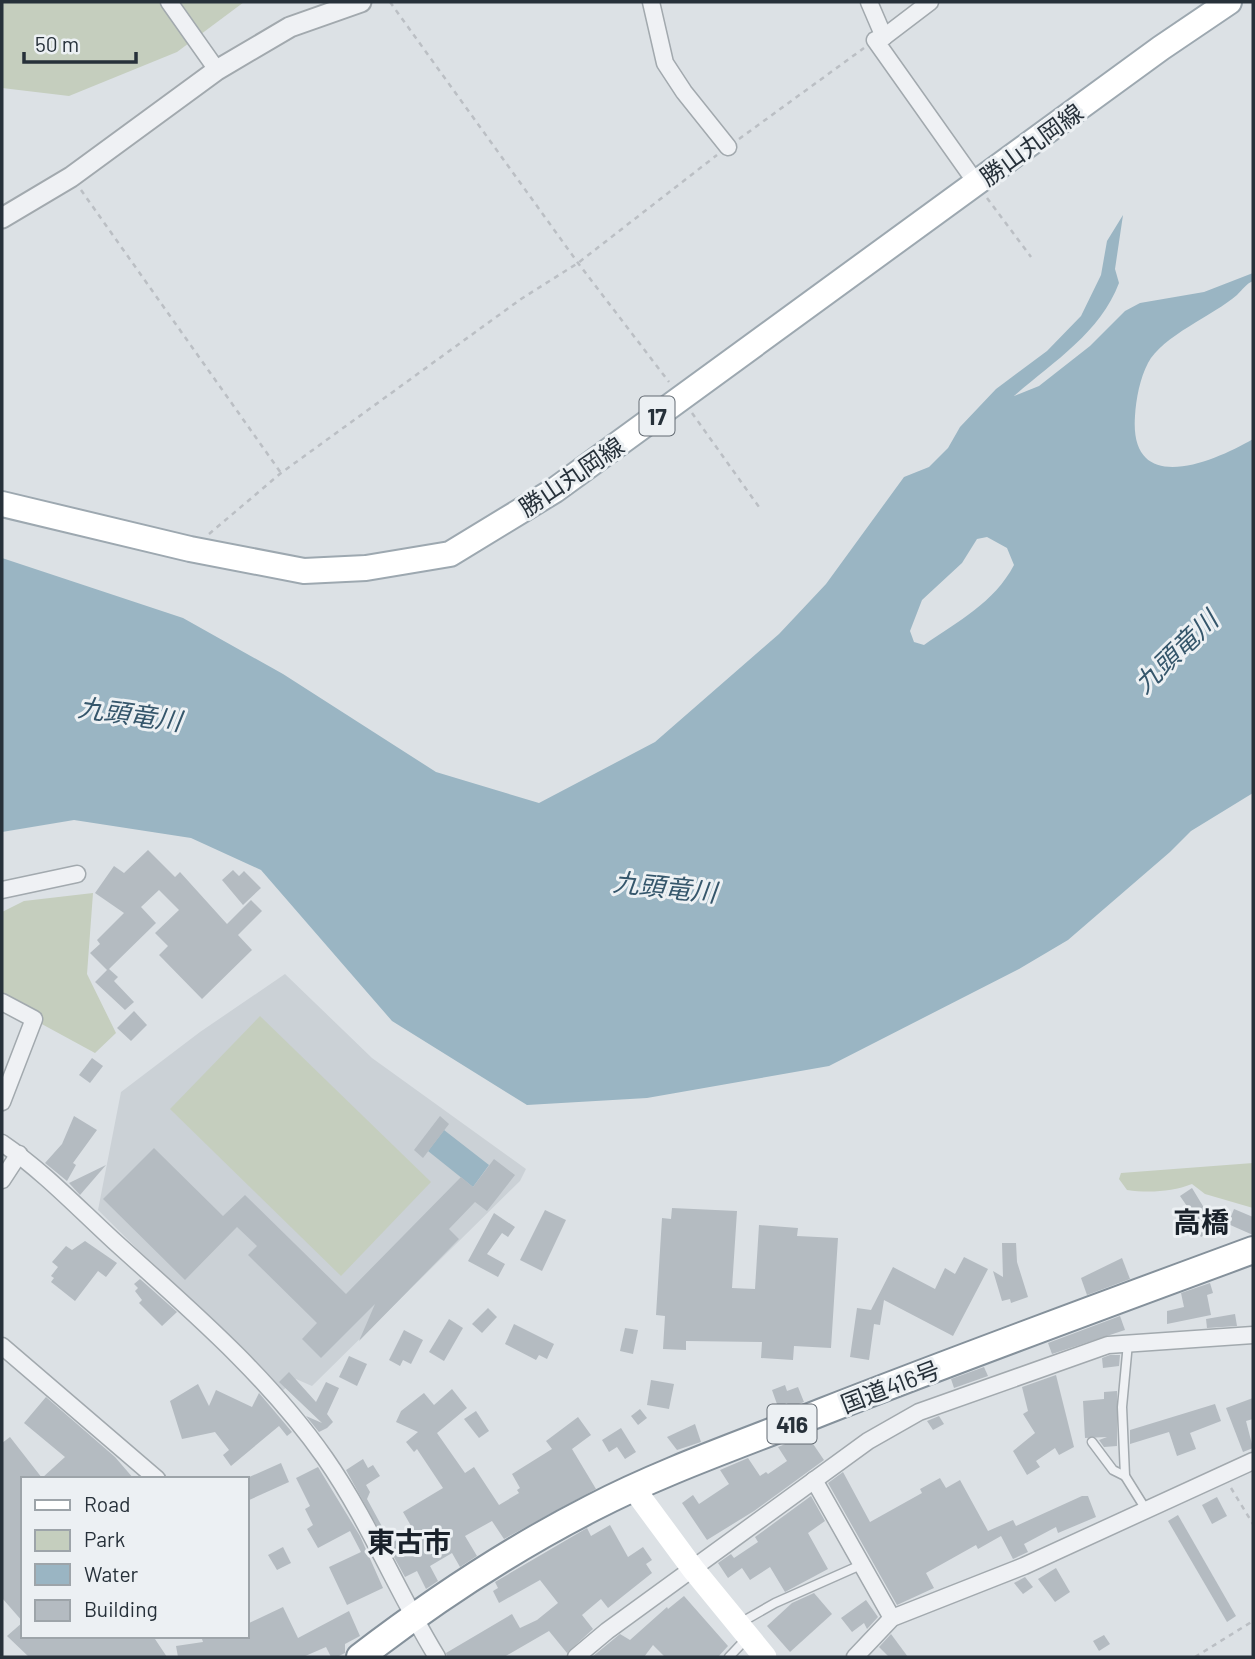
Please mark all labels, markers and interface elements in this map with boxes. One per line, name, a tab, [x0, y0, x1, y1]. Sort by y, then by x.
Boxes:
scale bar	[24, 21, 136, 65]
text: 50 m	[35, 31, 79, 56]
street label: 勝山丸岡線	[974, 97, 1088, 191]
road number: 17	[640, 396, 674, 436]
street label: 勝山丸岡線	[513, 430, 629, 522]
water label: 九頭竜川	[1127, 602, 1225, 698]
water label: 九頭竜川	[76, 690, 187, 736]
water label: 九頭竜川	[612, 865, 721, 907]
district label: 高橋	[1173, 1204, 1229, 1238]
street label: 国道416号	[836, 1354, 944, 1418]
road number: 416	[768, 1404, 816, 1443]
legend	[21, 1477, 248, 1638]
text: Road	[84, 1491, 130, 1516]
district label: 東古市	[367, 1524, 451, 1558]
text: Park	[84, 1526, 125, 1551]
text: Water	[84, 1561, 139, 1586]
text: Building	[84, 1596, 158, 1621]

